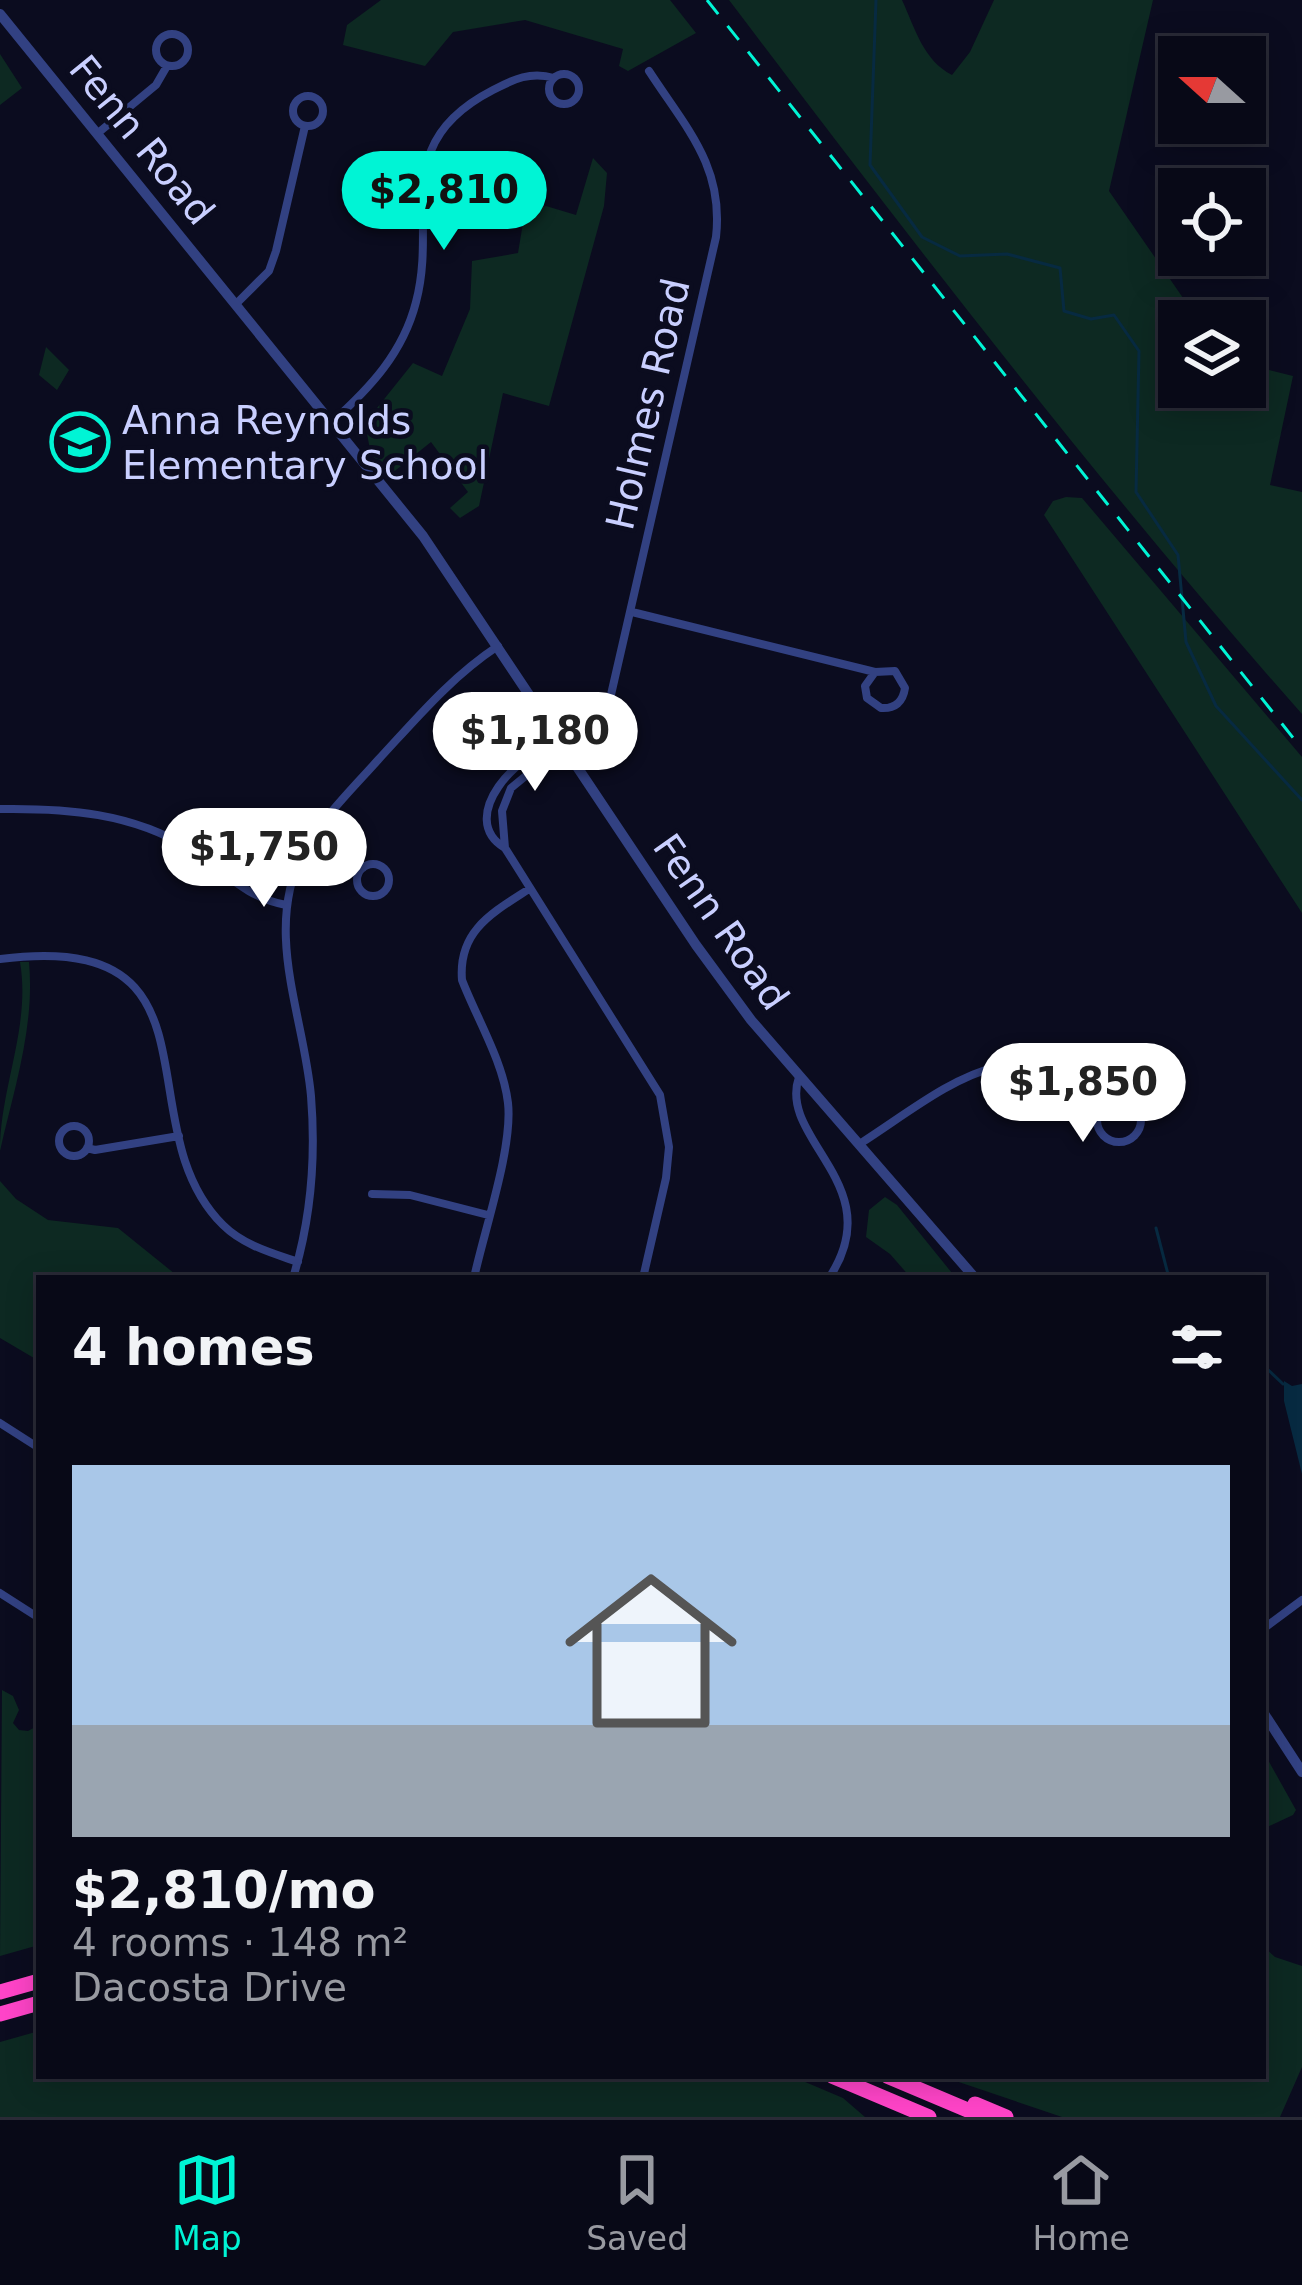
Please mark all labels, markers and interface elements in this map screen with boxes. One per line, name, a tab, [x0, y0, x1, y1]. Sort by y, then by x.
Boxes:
north arrow	[1158, 36, 1266, 144]
map controls	[1158, 36, 1266, 408]
street label: Fenn Road	[60, 47, 224, 233]
pin: $2,810	[346, 151, 542, 253]
text: $2,810	[369, 167, 519, 212]
button: locate	[1158, 168, 1266, 276]
street label: Holmes Road	[597, 274, 699, 534]
button: layers	[1158, 300, 1266, 408]
place label: Anna Reynolds Elementary School	[122, 398, 488, 488]
school or university icon: Anna Reynolds Elementary School	[49, 411, 111, 473]
pin: $1,180	[437, 692, 633, 794]
text: $1,180	[460, 708, 610, 753]
pin: $1,750	[166, 808, 362, 910]
text: $1,750	[189, 824, 339, 869]
street label: Fenn Road	[644, 826, 798, 1018]
pin: $1,850	[985, 1043, 1181, 1145]
text: $1,850	[1008, 1059, 1158, 1104]
icon: filters	[1164, 1314, 1230, 1380]
text: 4 homes	[72, 1318, 315, 1377]
icon: home	[543, 1543, 759, 1759]
text: $2,810/mo	[72, 1861, 376, 1920]
text: 4 rooms · 148 m²	[72, 1920, 408, 1965]
text: Dacosta Drive	[72, 1965, 347, 2010]
tab: Map	[172, 2147, 242, 2258]
tab: Saved	[586, 2147, 688, 2258]
tab: Home	[1032, 2147, 1130, 2258]

